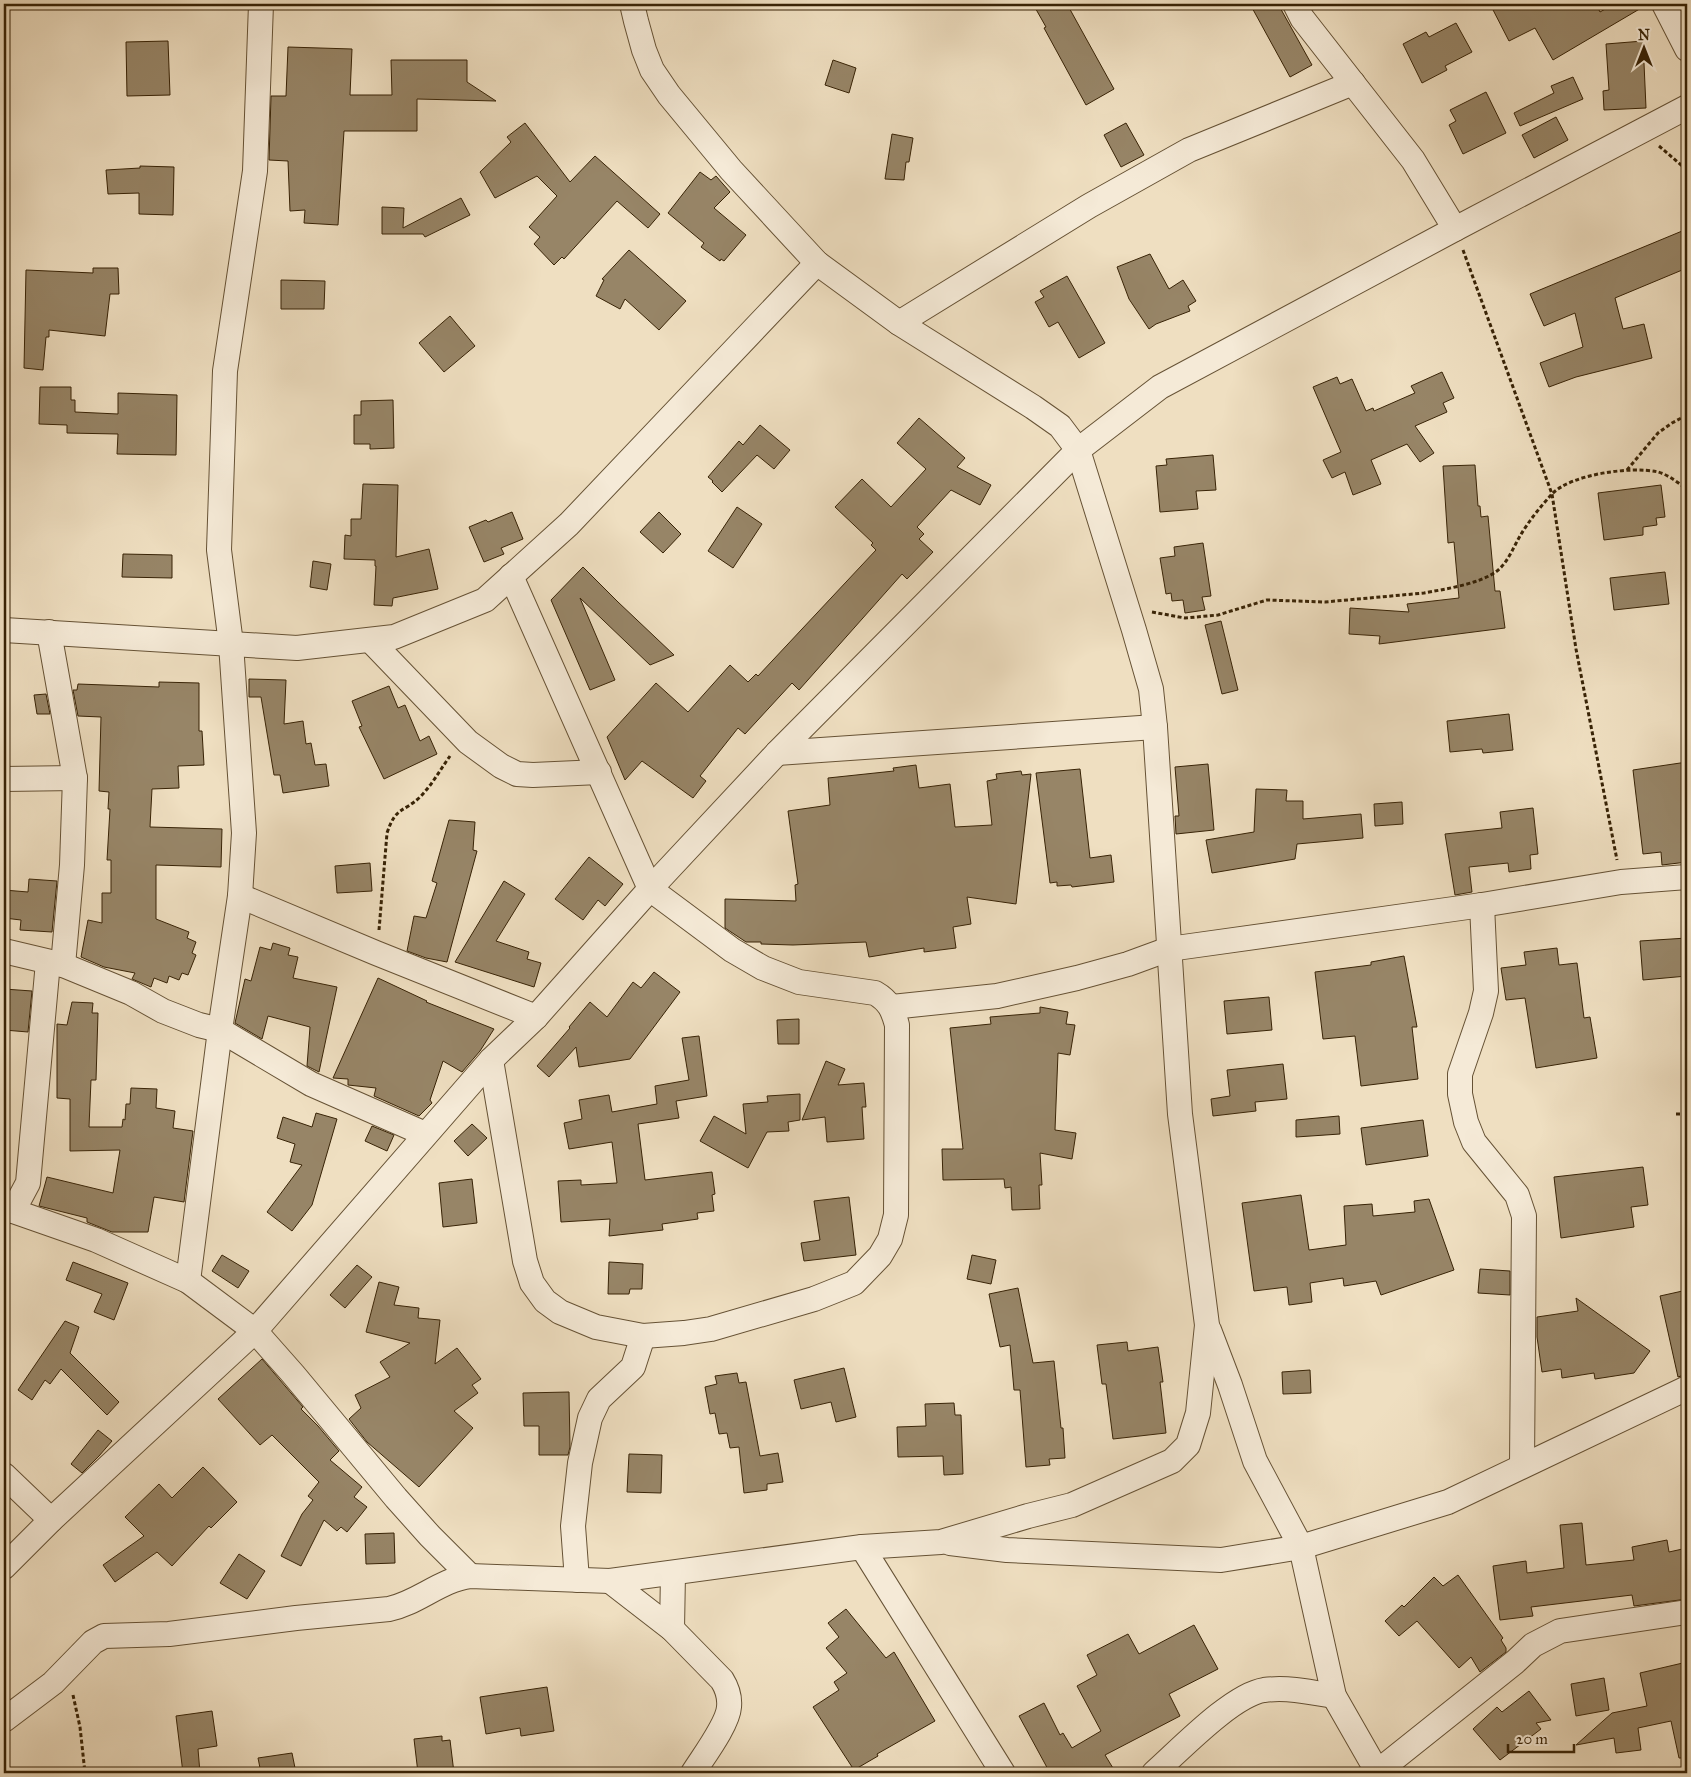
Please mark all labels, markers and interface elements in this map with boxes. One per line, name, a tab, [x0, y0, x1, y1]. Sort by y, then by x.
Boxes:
north arrow	[1618, 22, 1668, 72]
text: N	[1638, 27, 1650, 44]
scale bar	[1508, 1722, 1575, 1754]
text: 20 m	[1516, 1730, 1548, 1748]

